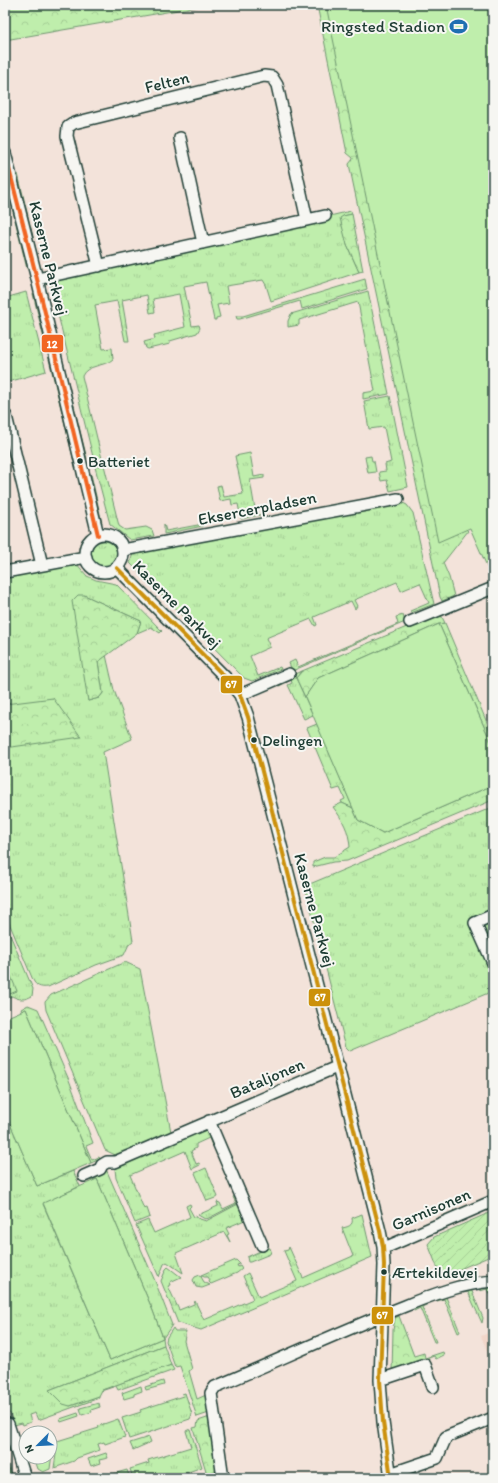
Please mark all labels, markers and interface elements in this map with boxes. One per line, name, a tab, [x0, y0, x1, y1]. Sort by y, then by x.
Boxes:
place label: Ringsted Stadion	[321, 16, 445, 36]
sports icon: Ringsted Stadion	[448, 16, 468, 36]
street label: Felten	[143, 67, 192, 97]
street label: Kaserne Parkvej	[25, 199, 73, 317]
line badge: 12	[41, 334, 64, 353]
text: 12	[47, 338, 58, 351]
place label: Batteriet	[88, 452, 150, 471]
marker: Batteriet	[75, 456, 85, 466]
street label: Eksercerpladsen	[196, 487, 318, 529]
street label: Kaserne Parkvej	[129, 556, 225, 652]
line badge: 67	[220, 675, 243, 694]
text: 67	[225, 678, 237, 691]
place label: Delingen	[262, 731, 322, 750]
marker: Delingen	[249, 735, 259, 745]
street label: Kaserne Parkvej	[290, 851, 340, 969]
line badge: 67	[308, 988, 331, 1007]
text: 67	[314, 991, 326, 1004]
street label: Bataljonen	[227, 1053, 307, 1103]
street label: Garnisonen	[389, 1183, 473, 1235]
place label: Ærtekildevej	[392, 1263, 478, 1282]
marker: Ærtekildevej	[379, 1267, 389, 1277]
line badge: 67	[371, 1306, 394, 1325]
text: 67	[376, 1309, 388, 1322]
north arrow	[18, 1425, 58, 1465]
text: N	[22, 1443, 37, 1455]

